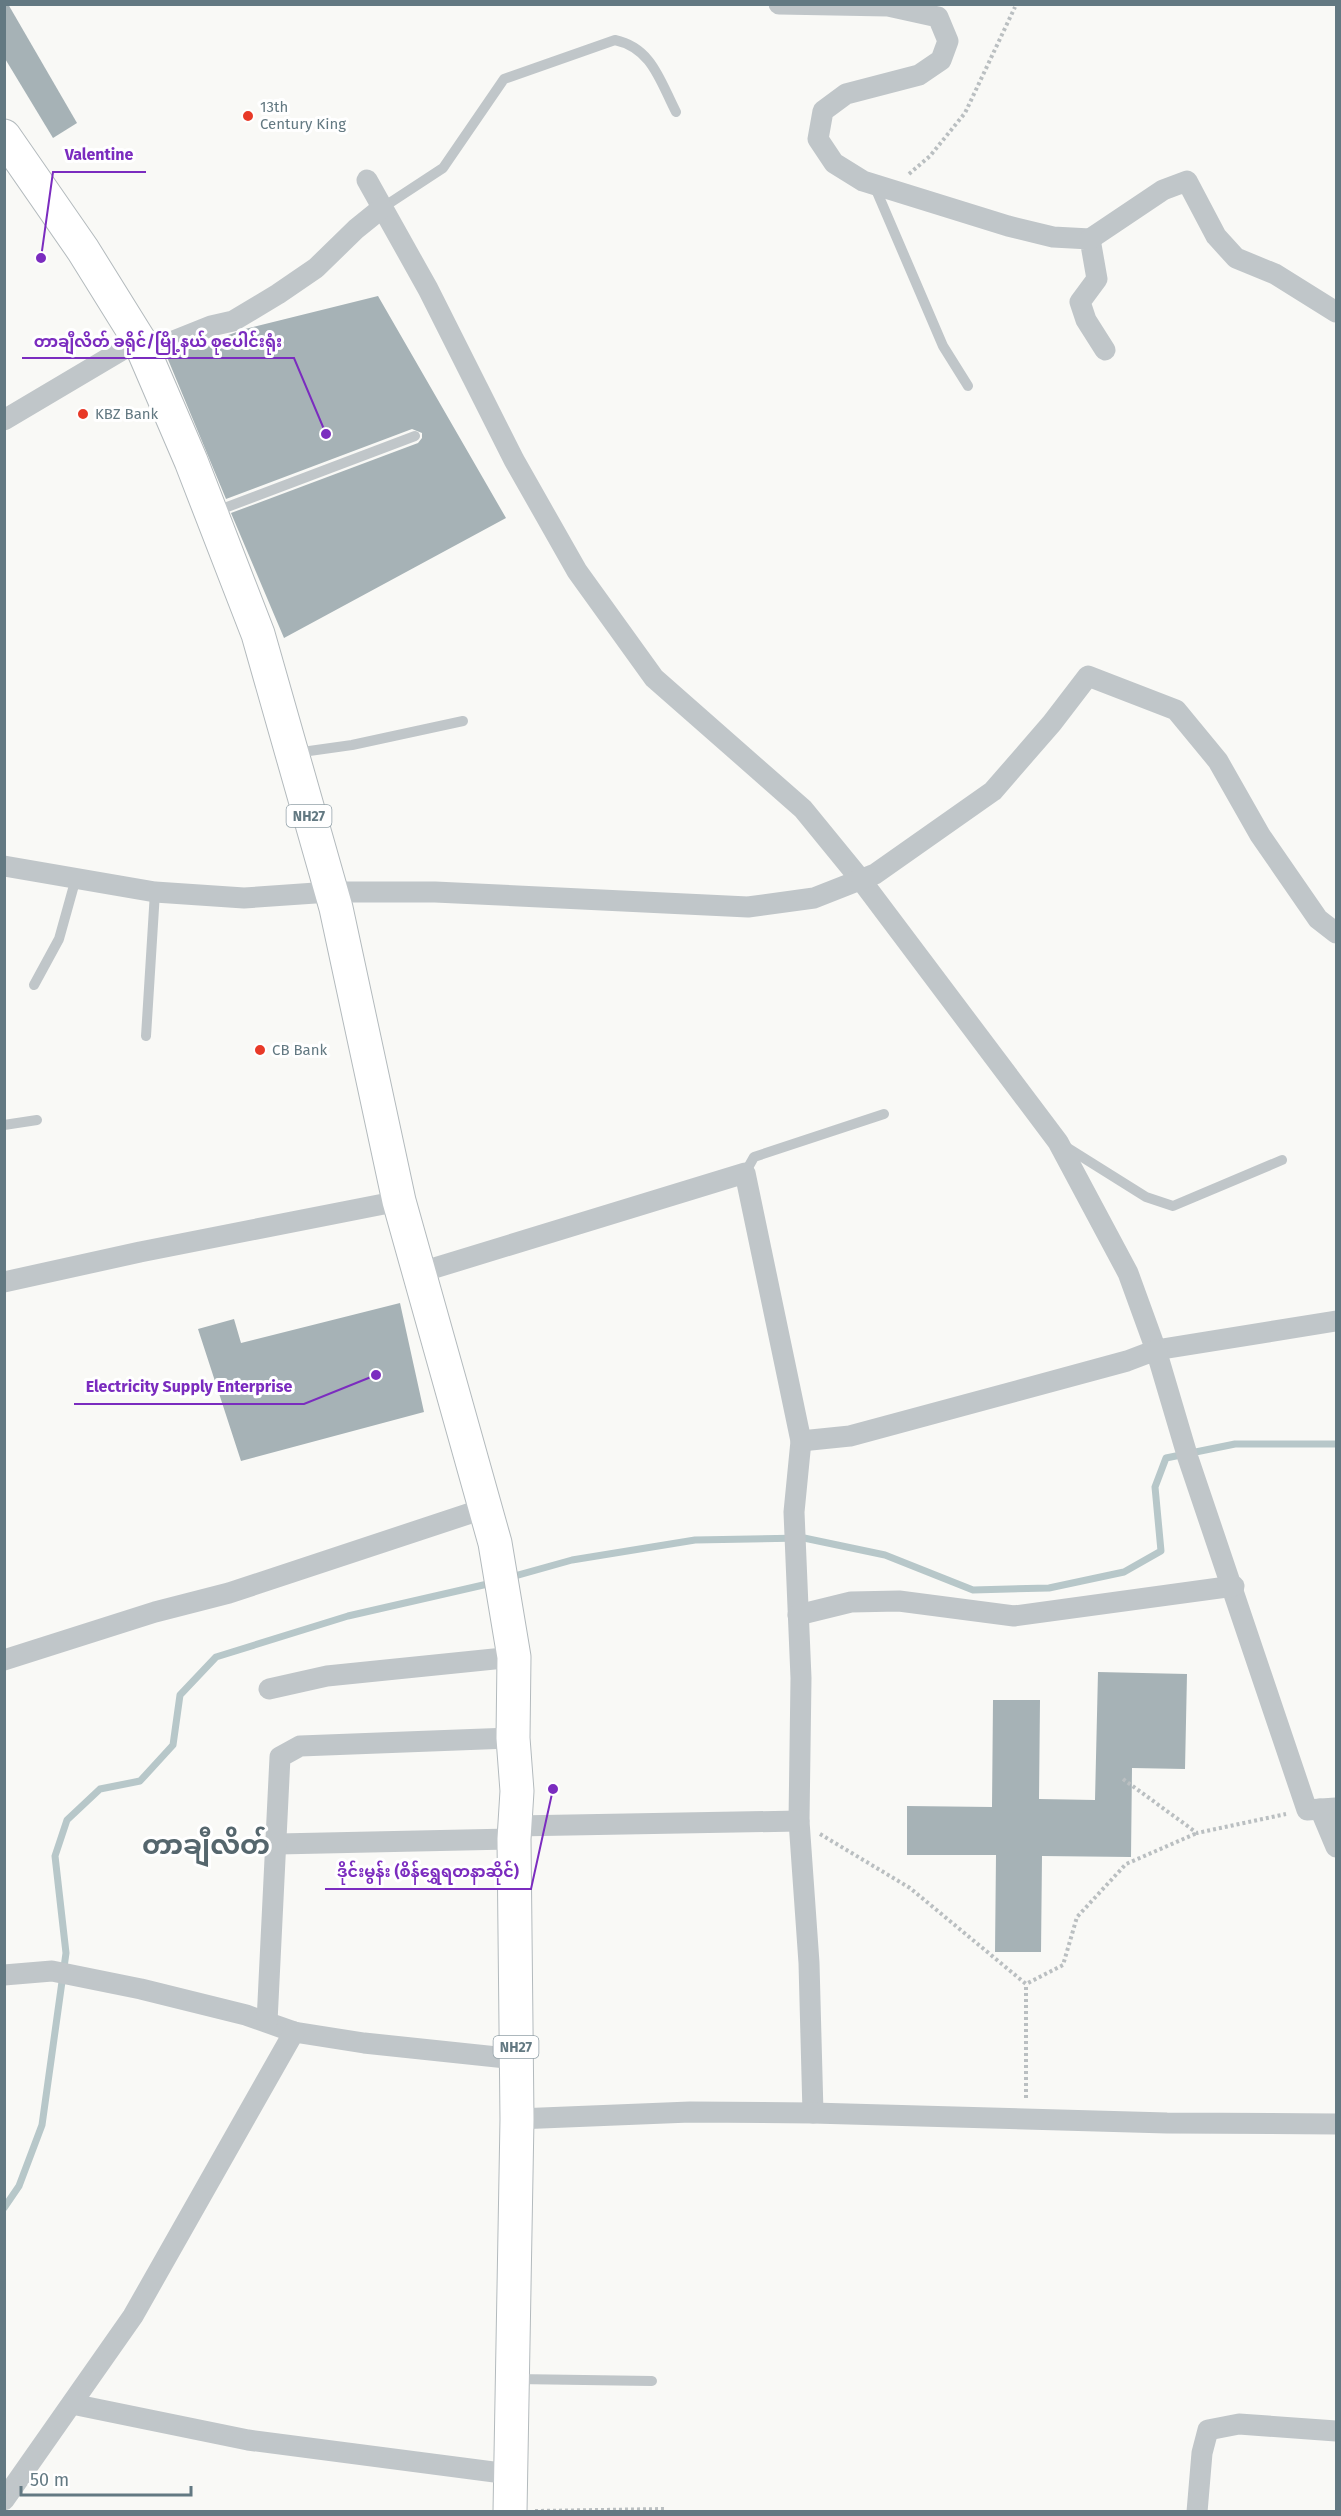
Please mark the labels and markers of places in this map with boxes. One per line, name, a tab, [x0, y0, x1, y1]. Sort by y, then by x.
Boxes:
place label: 13th Century King	[260, 98, 346, 133]
marker: 13th Century King	[241, 109, 255, 123]
callout: Valentine	[53, 138, 146, 172]
callout: တာချီလိတ် ခရိုင်/မြို့နယ် စုပေါင်းရုံး	[22, 324, 294, 358]
place label: KBZ Bank	[95, 405, 159, 423]
marker: KBZ Bank	[76, 407, 90, 421]
place label: CB Bank	[272, 1041, 328, 1059]
marker: CB Bank	[253, 1043, 267, 1057]
callout: Electricity Supply Enterprise	[74, 1370, 304, 1404]
callout: ဒိုင်းမွန်း (စိန်ရွှေရတနာဆိုင်)	[325, 1855, 531, 1889]

